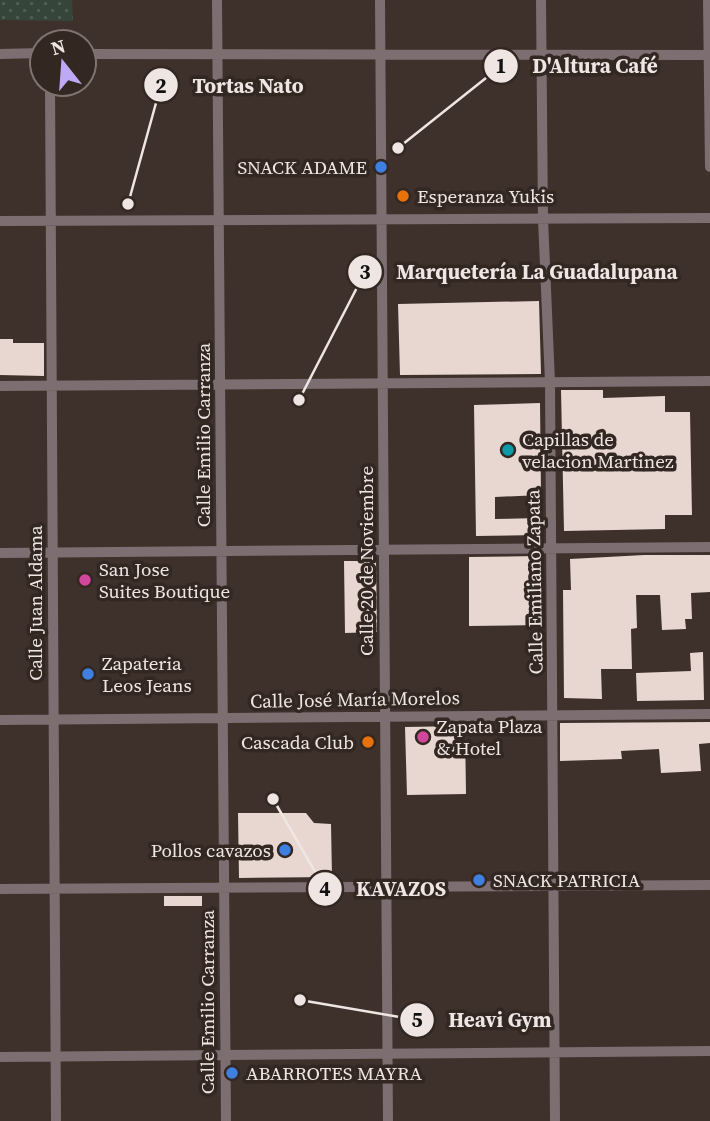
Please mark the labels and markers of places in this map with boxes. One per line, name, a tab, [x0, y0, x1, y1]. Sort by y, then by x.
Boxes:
callout: D'Altura Café	[483, 45, 672, 87]
callout: Tortas Nato	[144, 64, 318, 106]
place label: SNACK ADAME	[238, 154, 367, 180]
marker: SNACK ADAME	[373, 159, 389, 175]
place label: Esperanza Yukis	[417, 183, 554, 209]
marker: Esperanza Yukis	[395, 188, 411, 204]
callout: Marquetería La Guadalupana	[348, 251, 692, 293]
place label: Capillas de velacion Martinez	[522, 426, 674, 474]
marker: Capillas de velacion Martinez	[500, 442, 516, 458]
place label: San Jose Suites Boutique	[99, 556, 230, 604]
marker: San Jose Suites Boutique	[77, 572, 93, 588]
place label: Zapateria Leos Jeans	[102, 650, 192, 698]
marker: Zapateria Leos Jeans	[80, 666, 96, 682]
place label: Zapata Plaza & Hotel	[437, 713, 543, 761]
place label: Cascada Club	[241, 729, 354, 755]
marker: Zapata Plaza & Hotel	[415, 729, 431, 745]
marker: Cascada Club	[360, 734, 376, 750]
place label: Pollos cavazos	[151, 837, 271, 863]
marker: Pollos cavazos	[277, 842, 293, 858]
place label: SNACK PATRICIA	[493, 867, 641, 893]
callout: KAVAZOS	[307, 868, 461, 910]
marker: SNACK PATRICIA	[471, 872, 487, 888]
callout: Heavi Gym	[400, 999, 566, 1041]
place label: ABARROTES MAYRA	[246, 1060, 423, 1086]
marker: ABARROTES MAYRA	[224, 1065, 240, 1081]

